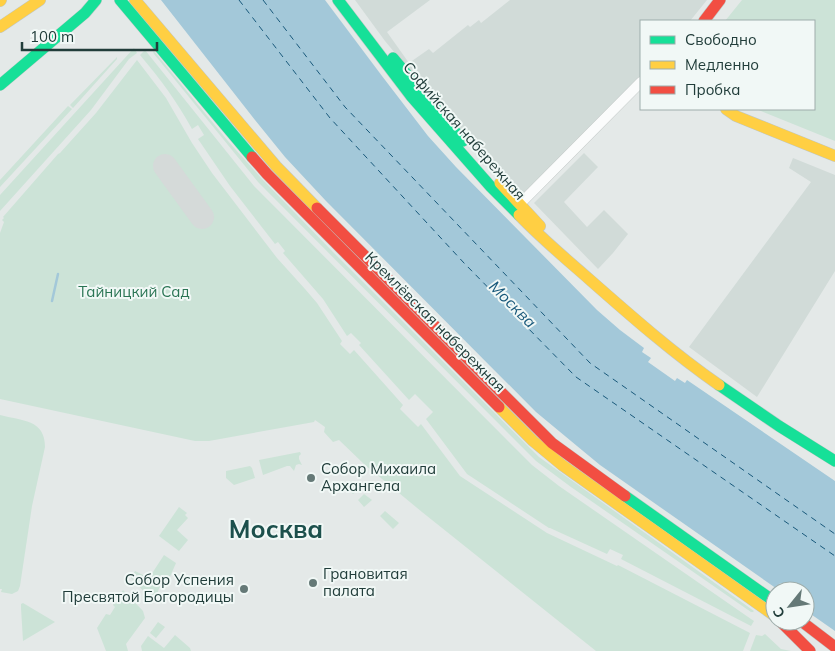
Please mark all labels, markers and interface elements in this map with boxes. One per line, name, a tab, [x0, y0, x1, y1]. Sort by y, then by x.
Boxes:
scale bar	[22, 20, 158, 52]
legend	[640, 20, 815, 110]
text: 100 m	[30, 27, 74, 46]
text: Свободно	[685, 30, 757, 49]
text: Медленно	[685, 55, 759, 74]
street label: Софийская набережная	[399, 58, 530, 204]
text: Пробка	[685, 80, 740, 99]
street label: Кремлёвская набережная	[361, 247, 510, 396]
water label: Москва	[485, 276, 541, 332]
park label: Тайницкий Сад	[78, 282, 190, 301]
place label: Собор Михаила Архангела	[321, 459, 436, 495]
marker: Собор Михаила Архангела	[305, 472, 317, 484]
district label: Москва	[229, 513, 323, 544]
place label: Грановитая палата	[323, 564, 408, 600]
place label: Собор Успения Пресвятой Богородицы	[62, 570, 234, 606]
marker: Грановитая палата	[307, 577, 319, 589]
north arrow	[765, 581, 815, 631]
marker: Собор Успения Пресвятой Богородицы	[238, 583, 250, 595]
text: С	[769, 604, 789, 621]

